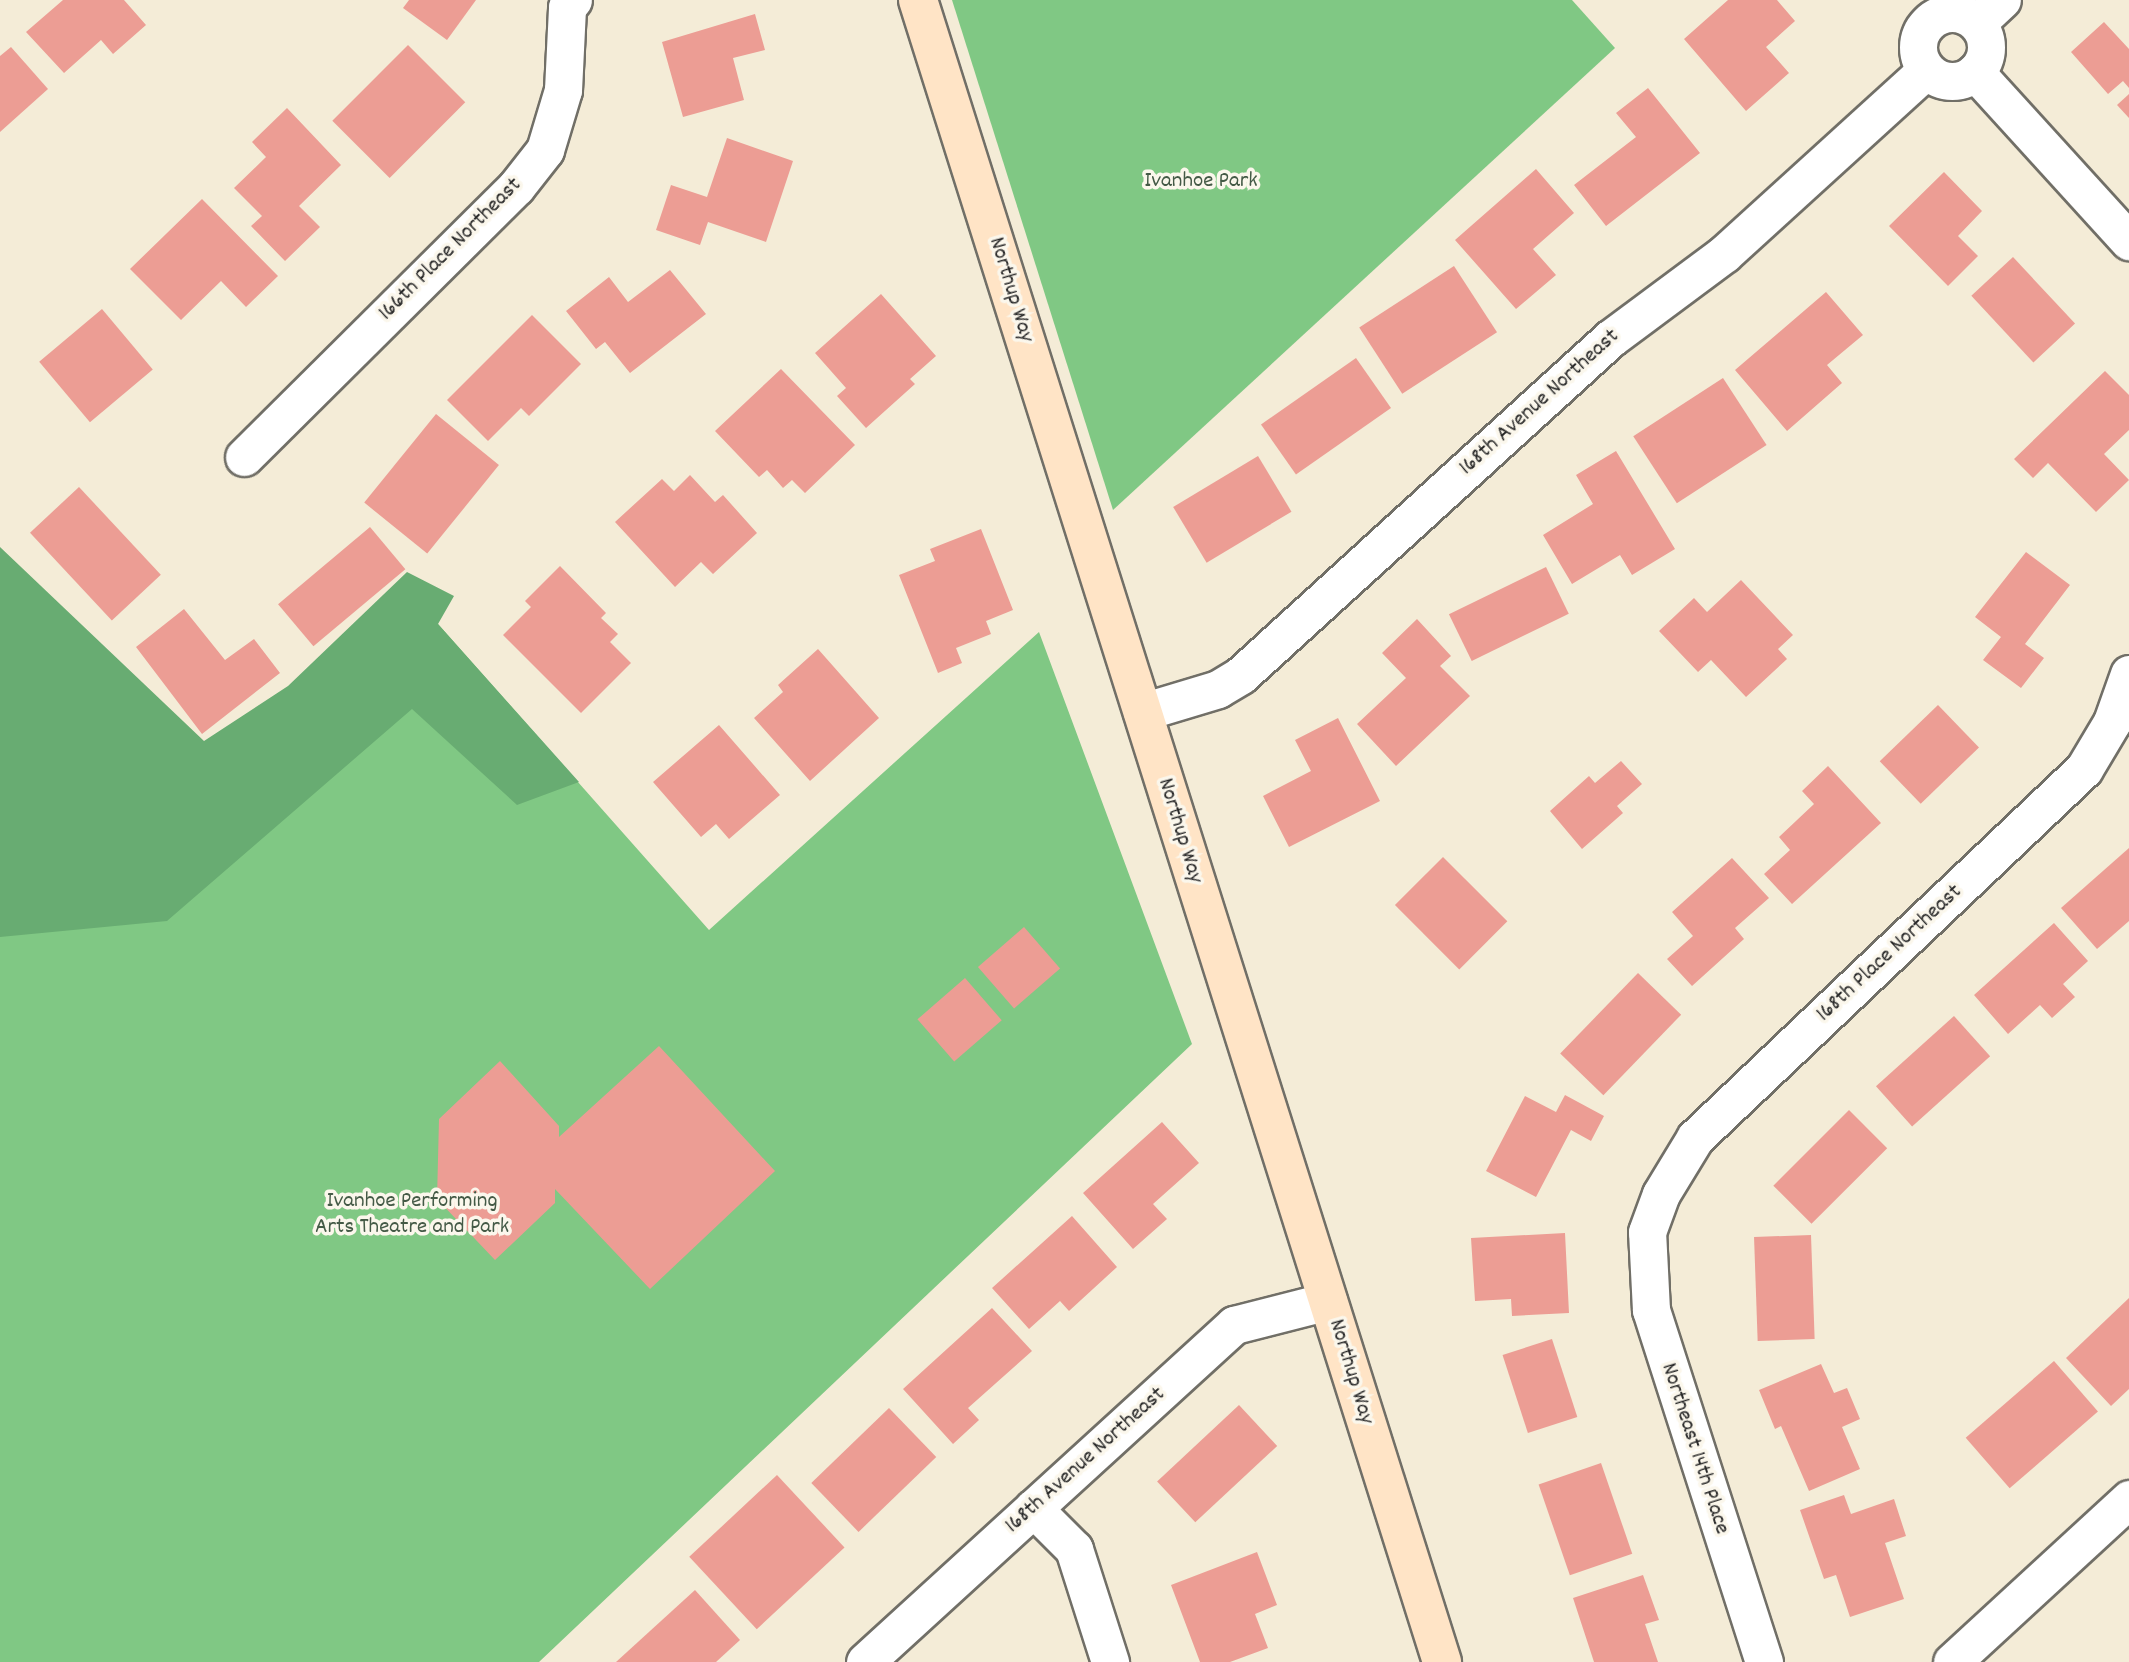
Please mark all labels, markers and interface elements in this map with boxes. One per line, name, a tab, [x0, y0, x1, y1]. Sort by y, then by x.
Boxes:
park label: Ivanhoe Park	[1144, 168, 1258, 196]
street label: 166th Place Northeast	[374, 173, 528, 327]
street label: Northup Way	[981, 234, 1039, 346]
street label: 168th Avenue Northeast	[1454, 324, 1626, 482]
street label: Northup Way	[1150, 775, 1208, 887]
street label: 168th Place Northeast	[1811, 879, 1969, 1029]
park label: Ivanhoe Performing Arts Theatre and Park	[315, 1188, 509, 1242]
street label: Northup Way	[1321, 1316, 1379, 1428]
street label: Northeast 14th Place	[1653, 1360, 1735, 1538]
street label: 168th Avenue Northeast	[1000, 1382, 1172, 1540]

